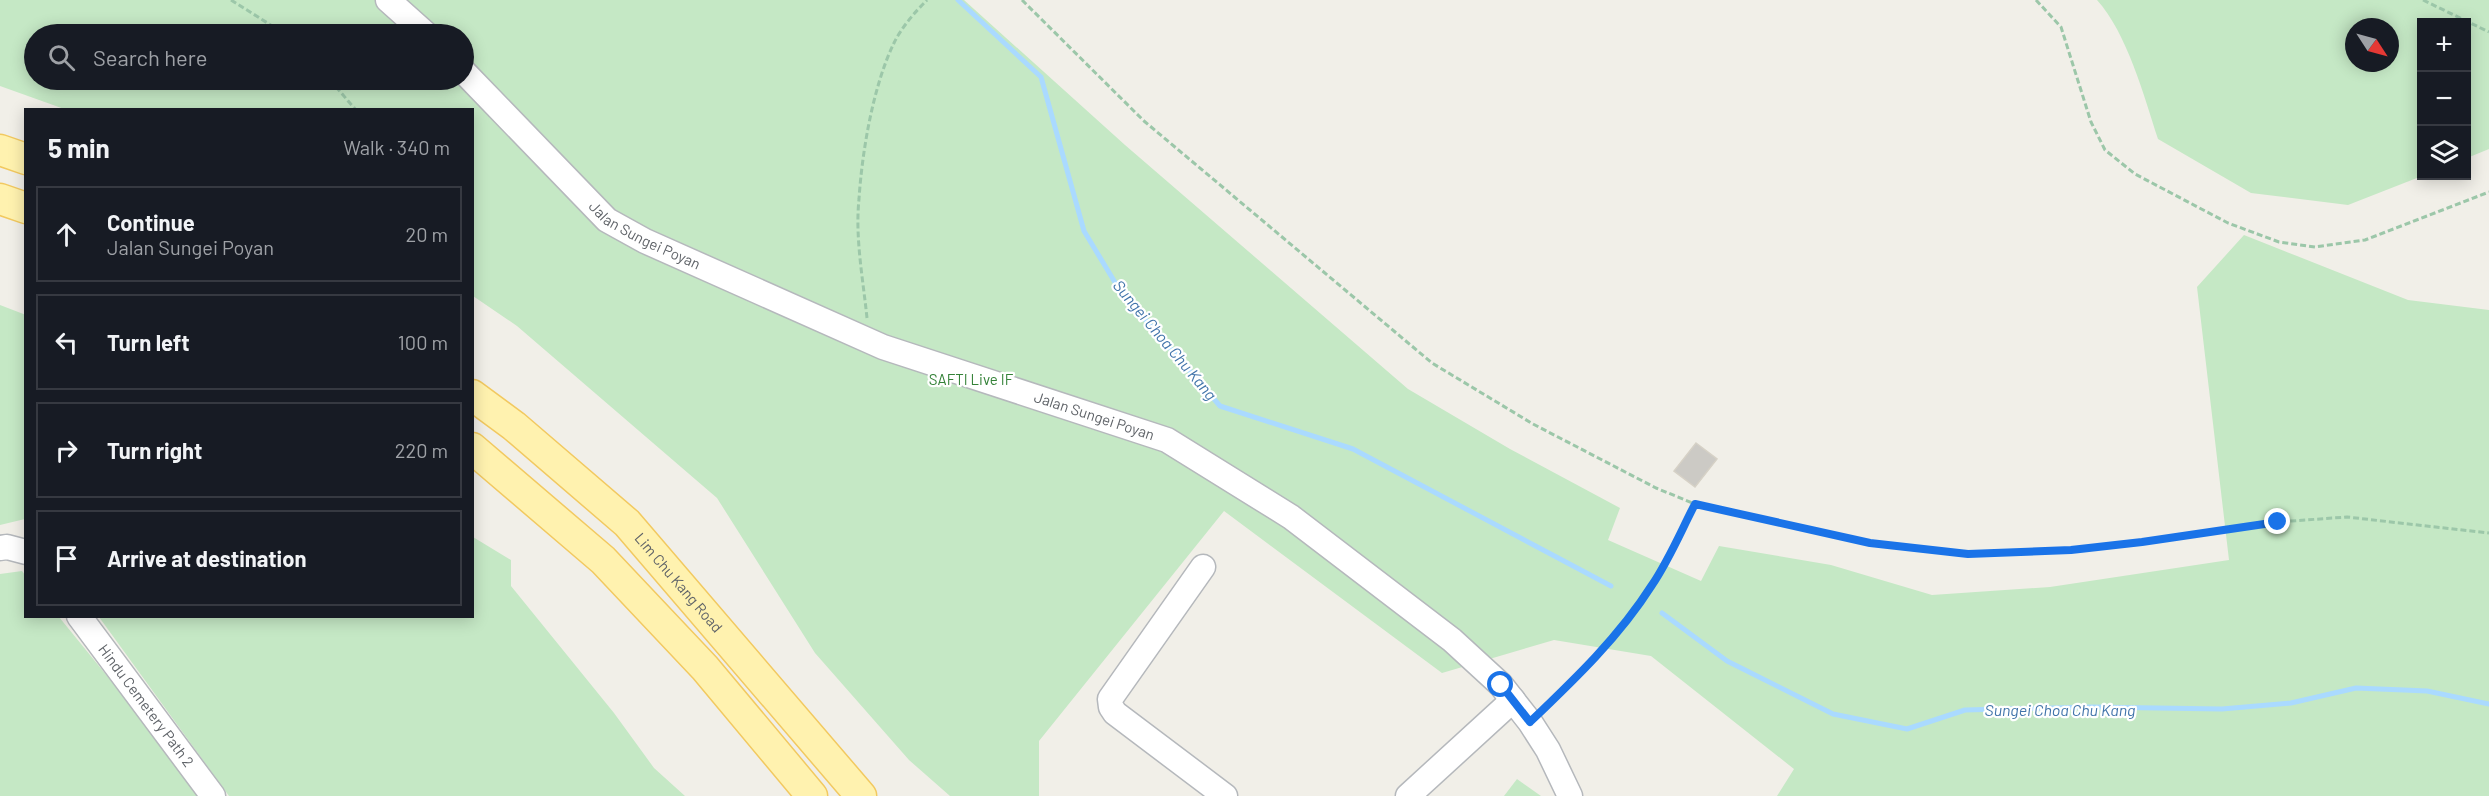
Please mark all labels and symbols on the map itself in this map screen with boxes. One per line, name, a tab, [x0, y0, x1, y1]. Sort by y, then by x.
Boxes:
north arrow	[2345, 18, 2399, 72]
street label: Jalan Sungei Poyan	[586, 197, 703, 273]
water label: Sungei Choa Chu Kang	[1110, 276, 1221, 404]
park label: SAFTI Live IF	[929, 370, 1014, 388]
street label: Jalan Sungei Poyan	[1032, 387, 1157, 443]
route end	[2264, 508, 2290, 534]
street label: Lim Chu Kang Road	[632, 529, 727, 636]
street label: Hindu Cemetery Path 2	[95, 640, 198, 770]
route start	[1487, 671, 1513, 697]
water label: Sungei Choa Chu Kang	[1985, 700, 2135, 719]

